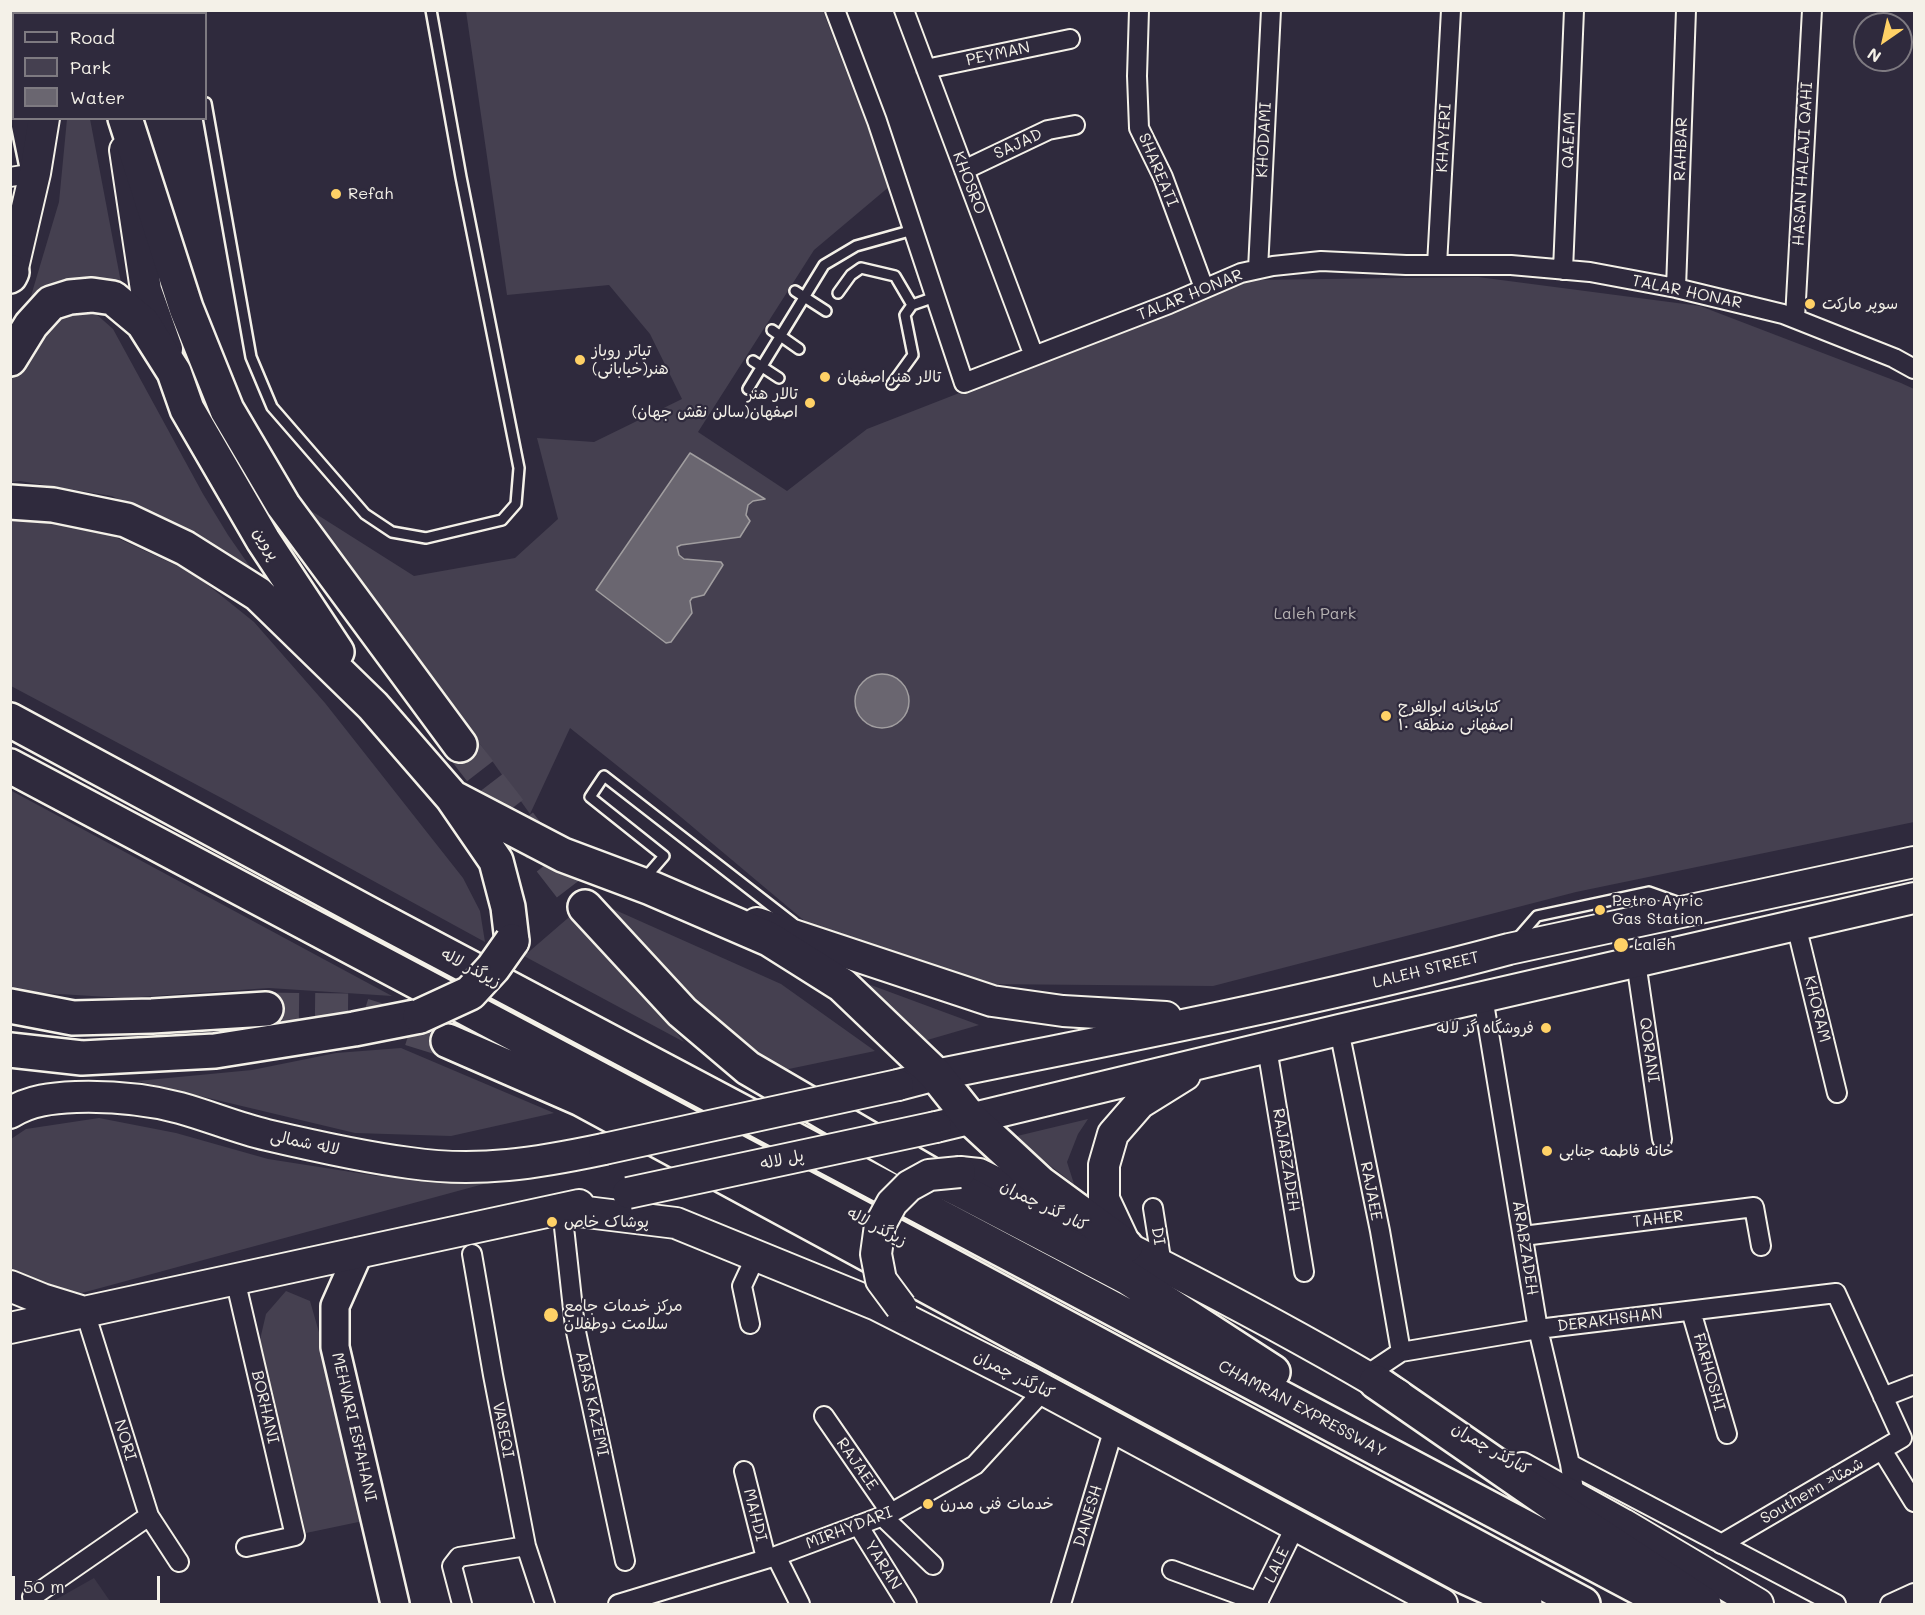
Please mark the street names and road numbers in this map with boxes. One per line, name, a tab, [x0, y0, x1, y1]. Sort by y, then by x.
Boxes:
street label: PEYMAN	[964, 38, 1032, 70]
street label: HASAN HALAJI QAHI	[1789, 81, 1817, 247]
street label: KHODAMI	[1252, 102, 1276, 178]
street label: KHAYERI	[1433, 103, 1455, 173]
street label: QAEAM	[1558, 111, 1580, 169]
street label: RAHBAR	[1670, 117, 1692, 181]
street label: SAJAD	[991, 125, 1045, 163]
street label: SHAREATI	[1134, 130, 1182, 210]
street label: KHOSRO	[948, 149, 990, 217]
street label: TALAR HONAR	[1134, 265, 1246, 325]
street label: TALAR HONAR	[1630, 271, 1744, 313]
street label: پروین	[249, 524, 283, 564]
street label: زیرگذر لاله	[438, 944, 504, 992]
street label: LALEH STREET	[1371, 947, 1481, 993]
street label: KHORAM	[1799, 974, 1835, 1044]
street label: QORANI	[1635, 1016, 1663, 1084]
street label: RAJABZADEH	[1268, 1107, 1304, 1213]
street label: لاله شمالی	[269, 1126, 341, 1160]
street label: پل لاله	[759, 1146, 805, 1174]
street label: RAJAEE	[1356, 1160, 1386, 1222]
street label: کنار گذر چمران	[997, 1177, 1091, 1235]
street label: ARABZADEH	[1508, 1199, 1542, 1297]
street label: زیرگذر لاله	[844, 1203, 910, 1251]
street label: TAHER	[1632, 1206, 1684, 1232]
street label: DI	[1147, 1226, 1169, 1246]
street label: DERAKHSHAN	[1556, 1304, 1664, 1336]
street label: FARHOSHI	[1689, 1331, 1729, 1413]
street label: کنارگذر چمران	[971, 1347, 1057, 1403]
street label: ABAS KAZEMI	[572, 1350, 612, 1458]
street label: MEHVARI ESFAHANI	[328, 1351, 380, 1503]
street label: CHAMRAN EXPRESSWAY	[1215, 1357, 1389, 1461]
street label: BORHANI	[247, 1369, 283, 1445]
street label: VASEQI	[488, 1400, 518, 1460]
street label: NORI	[110, 1417, 140, 1463]
street label: کنارگذر چمران	[1448, 1419, 1534, 1479]
street label: RAJAEE	[832, 1434, 882, 1494]
street label: Southern »شمثا	[1757, 1454, 1867, 1528]
street label: DANESH	[1070, 1483, 1106, 1549]
street label: MAHDI	[739, 1487, 771, 1543]
street label: MIRHYDARI	[803, 1503, 895, 1553]
street label: YARAN	[860, 1537, 906, 1593]
street label: LALE	[1260, 1544, 1294, 1586]

